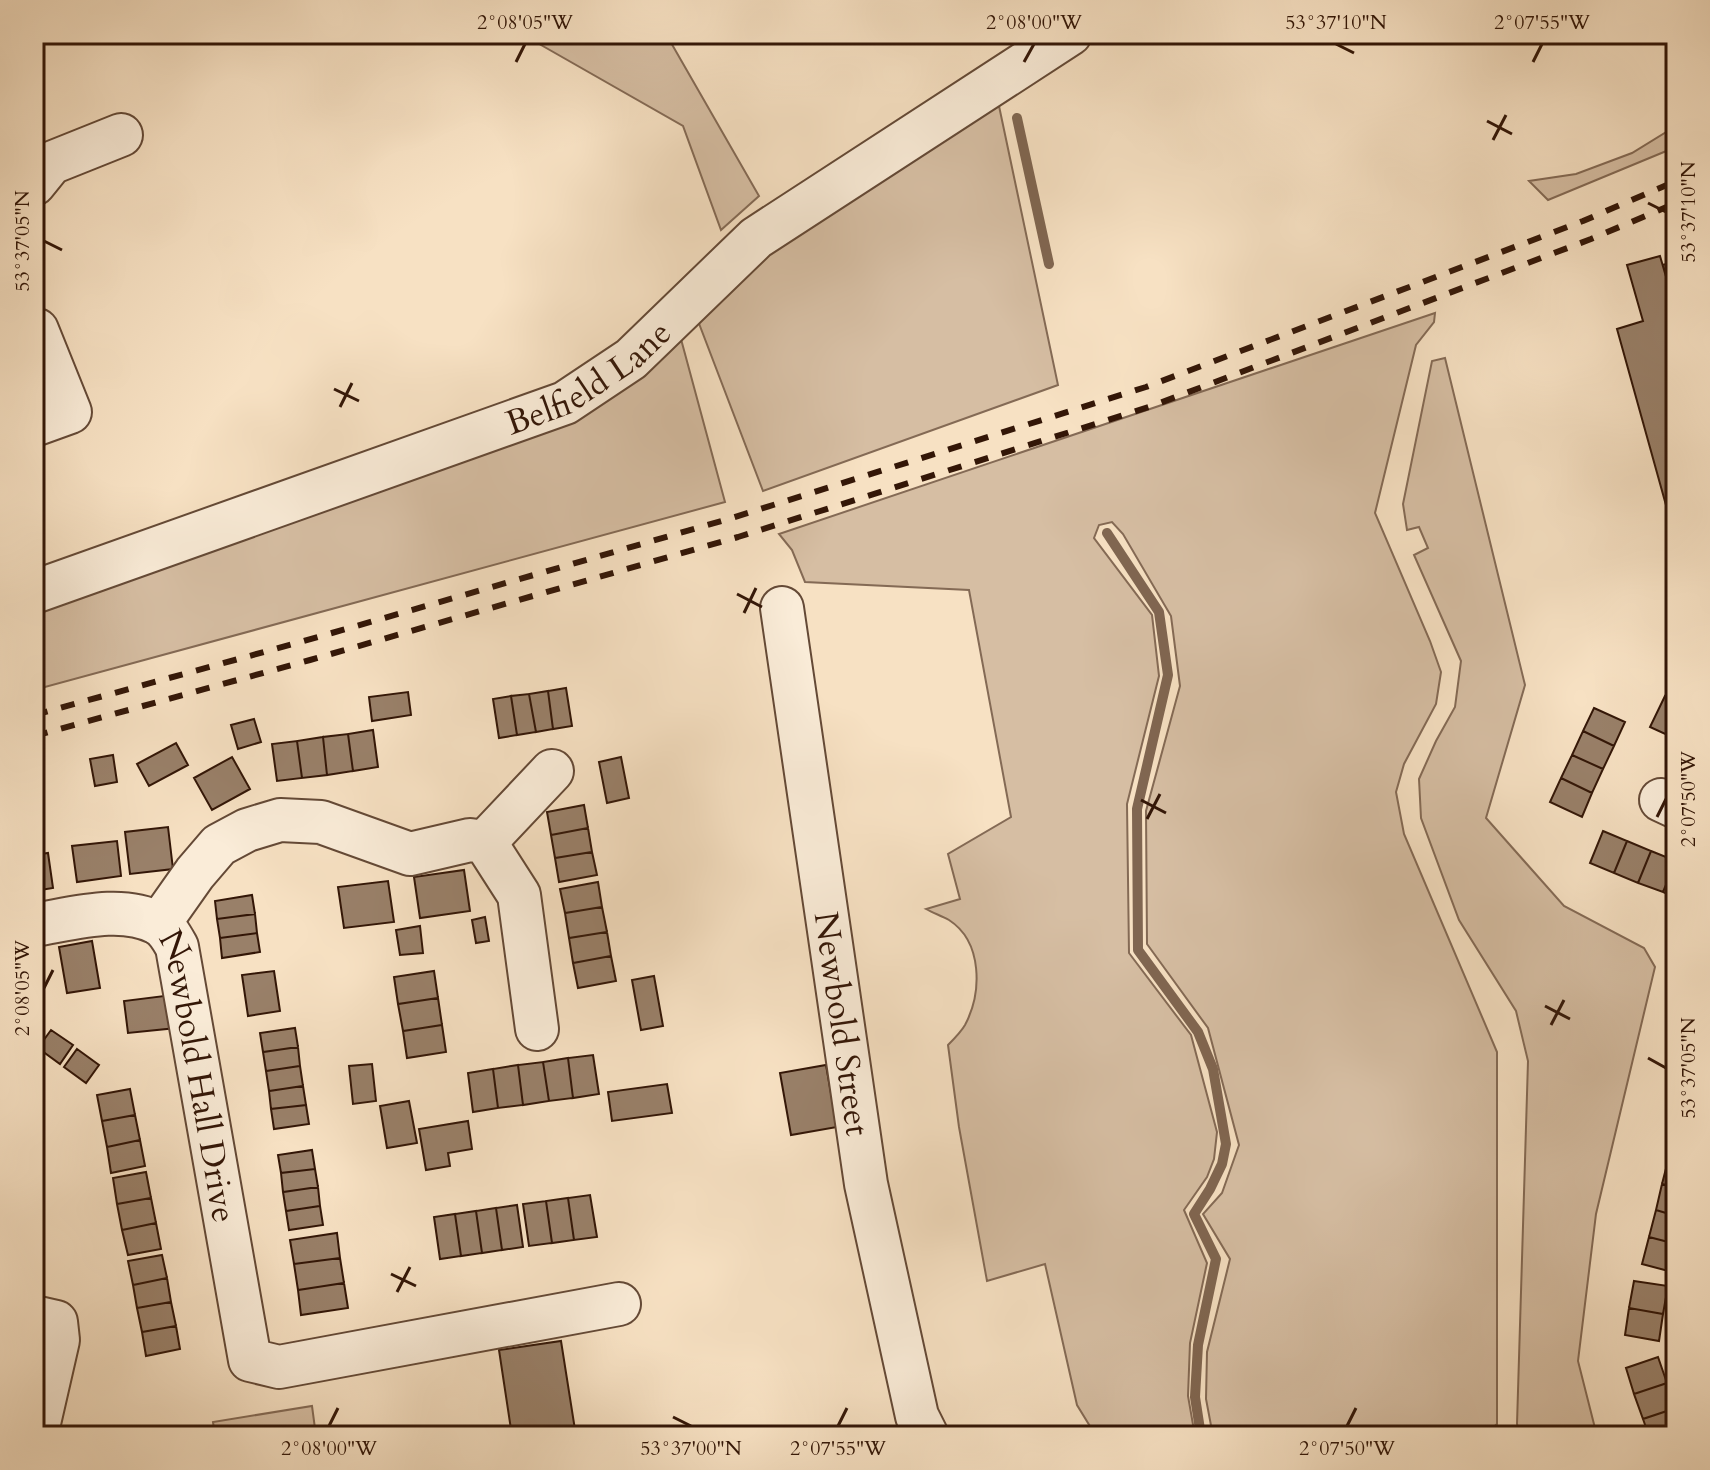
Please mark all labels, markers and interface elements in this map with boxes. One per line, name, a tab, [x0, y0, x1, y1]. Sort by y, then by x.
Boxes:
text: 2°08'05"W	[477, 9, 574, 36]
text: 2°08'00"W	[986, 9, 1083, 36]
text: 53°37'10"N	[1285, 9, 1387, 36]
text: 2°07'55"W	[1494, 9, 1591, 36]
text: 53°37'10"N	[1675, 161, 1702, 263]
text: 53°37'05"N	[9, 190, 36, 292]
street label: Belfield Lane	[500, 311, 681, 446]
text: 2°07'50"W	[1675, 750, 1702, 847]
street label: Newbold Street	[803, 909, 881, 1139]
street label: Newbold Hall Drive	[148, 921, 247, 1226]
text: 2°08'05"W	[9, 939, 36, 1036]
text: 53°37'05"N	[1675, 1017, 1702, 1119]
text: 2°08'00"W	[281, 1435, 378, 1462]
text: 53°37'00"N	[640, 1435, 742, 1462]
text: 2°07'55"W	[790, 1435, 887, 1462]
text: 2°07'50"W	[1299, 1435, 1396, 1462]

